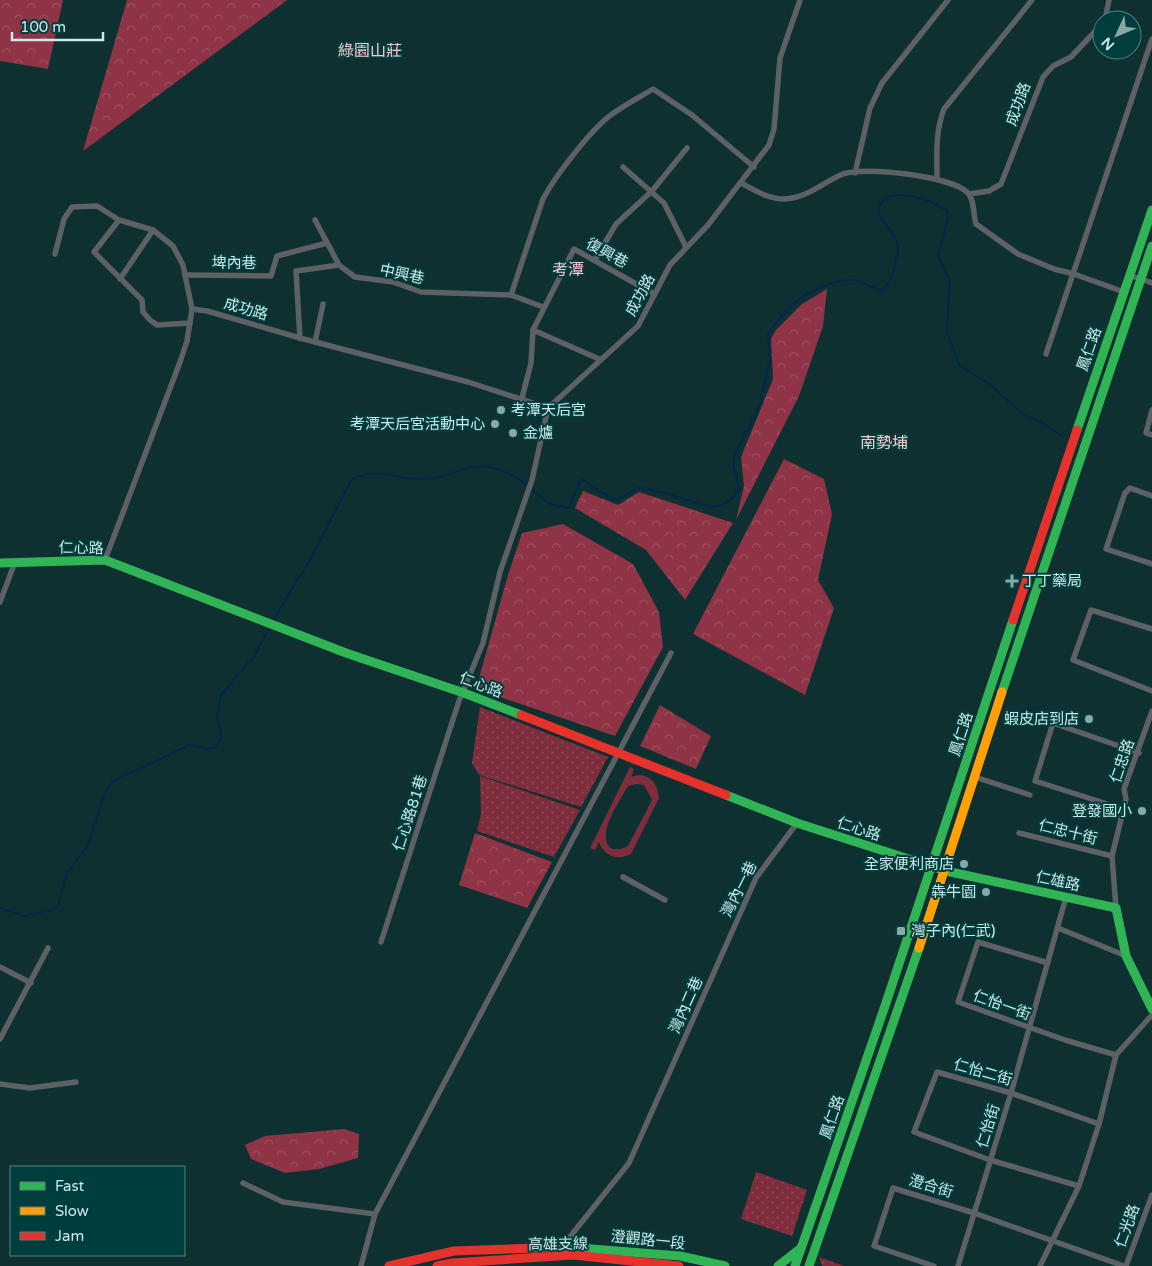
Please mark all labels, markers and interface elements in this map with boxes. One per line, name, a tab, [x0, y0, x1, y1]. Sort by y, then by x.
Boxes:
scale bar	[12, 10, 104, 42]
north arrow	[1092, 10, 1142, 60]
text: 100 m	[20, 18, 66, 36]
text: N	[1098, 34, 1118, 54]
district label: 綠園山莊	[338, 41, 402, 61]
street label: 成功路	[1002, 80, 1034, 128]
street label: 復興巷	[583, 234, 631, 272]
street label: 埤內巷	[211, 254, 257, 272]
district label: 考潭	[552, 260, 584, 280]
street label: 中興巷	[378, 261, 426, 287]
street label: 成功路	[621, 271, 659, 319]
street label: 成功路	[222, 294, 270, 324]
street label: 鳳仁路	[1073, 325, 1105, 373]
place label: 考潭天后宮	[511, 401, 586, 419]
marker: 考潭天后宮	[495, 404, 507, 416]
place label: 考潭天后宮活動中心	[350, 415, 485, 433]
marker: 考潭天后宮活動中心	[489, 418, 501, 430]
place label: 金爐	[523, 424, 553, 442]
marker: 金爐	[507, 427, 519, 439]
district label: 南勢埔	[860, 433, 908, 453]
street label: 仁心路	[58, 539, 104, 557]
place label: 丁丁藥局	[1022, 572, 1082, 590]
marker: 丁丁藥局	[1006, 575, 1018, 587]
street label: 仁心路	[457, 669, 505, 701]
street label: 鳳仁路	[945, 710, 977, 758]
place label: 蝦皮店到店	[1004, 710, 1079, 728]
marker: 蝦皮店到店	[1083, 713, 1095, 725]
street label: 仁忠路	[1106, 737, 1138, 785]
street label: 仁心路81巷	[389, 773, 431, 853]
place label: 登發國小	[1072, 802, 1132, 820]
marker: 登發國小	[1136, 805, 1148, 817]
street label: 仁心路	[835, 813, 883, 845]
street label: 仁忠十街	[1037, 816, 1099, 848]
place label: 全家便利商店	[864, 855, 954, 873]
street label: 灣內一巷	[717, 858, 761, 920]
marker: 全家便利商店	[958, 858, 970, 870]
street label: 仁雄路	[1034, 868, 1082, 894]
place label: 犇牛園	[931, 883, 976, 901]
marker: 犇牛園	[980, 886, 992, 898]
place label: 灣子內(仁武)	[911, 922, 995, 940]
marker: 灣子內(仁武)	[895, 925, 907, 937]
street label: 灣內二巷	[666, 974, 706, 1036]
street label: 仁怡一街	[971, 986, 1033, 1024]
street label: 仁怡二街	[952, 1055, 1014, 1089]
street label: 鳳仁路	[816, 1093, 848, 1141]
street label: 仁怡街	[973, 1102, 1003, 1150]
legend	[10, 1166, 185, 1256]
street label: 澄合街	[907, 1171, 955, 1201]
text: Fast	[55, 1177, 85, 1195]
text: Slow	[55, 1202, 89, 1220]
street label: 仁光路	[1111, 1202, 1143, 1250]
text: Jam	[55, 1227, 84, 1245]
street label: 澄觀路一段	[610, 1227, 686, 1253]
street label: 高雄支線	[528, 1234, 588, 1254]

